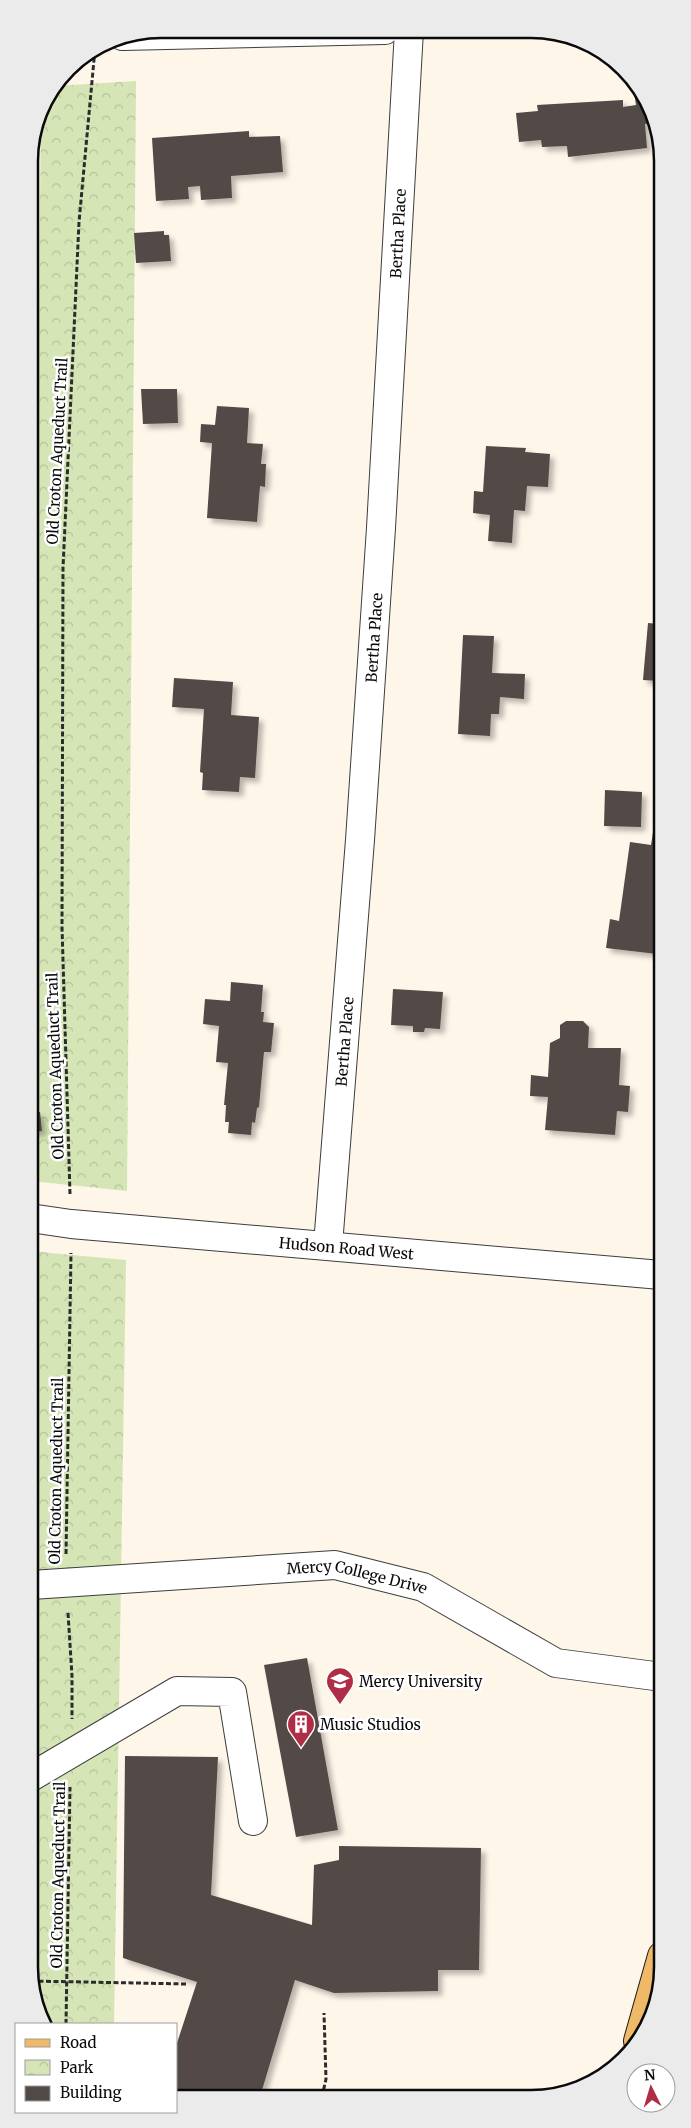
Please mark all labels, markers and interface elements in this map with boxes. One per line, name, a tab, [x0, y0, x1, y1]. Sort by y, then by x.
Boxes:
street label: Bertha Place	[386, 188, 410, 279]
street label: Old Croton Aqueduct Trail	[43, 357, 71, 545]
street label: Bertha Place	[361, 592, 386, 683]
street label: Old Croton Aqueduct Trail	[42, 972, 68, 1160]
street label: Bertha Place	[331, 996, 357, 1087]
street label: Hudson Road West	[278, 1233, 415, 1263]
street label: Old Croton Aqueduct Trail	[45, 1377, 67, 1565]
street label: Mercy College Drive	[286, 1555, 432, 1598]
school or university icon: Mercy University	[325, 1666, 355, 1705]
place label: Mercy University	[359, 1672, 483, 1691]
building icon: Music Studios	[286, 1709, 316, 1748]
place label: Music Studios	[320, 1715, 421, 1734]
street label: Old Croton Aqueduct Trail	[47, 1781, 69, 1969]
legend	[15, 2023, 178, 2113]
text: Road	[60, 2033, 96, 2052]
text: Park	[60, 2058, 94, 2077]
north arrow	[626, 2063, 676, 2113]
text: N	[644, 2066, 656, 2084]
text: Building	[60, 2083, 122, 2102]

